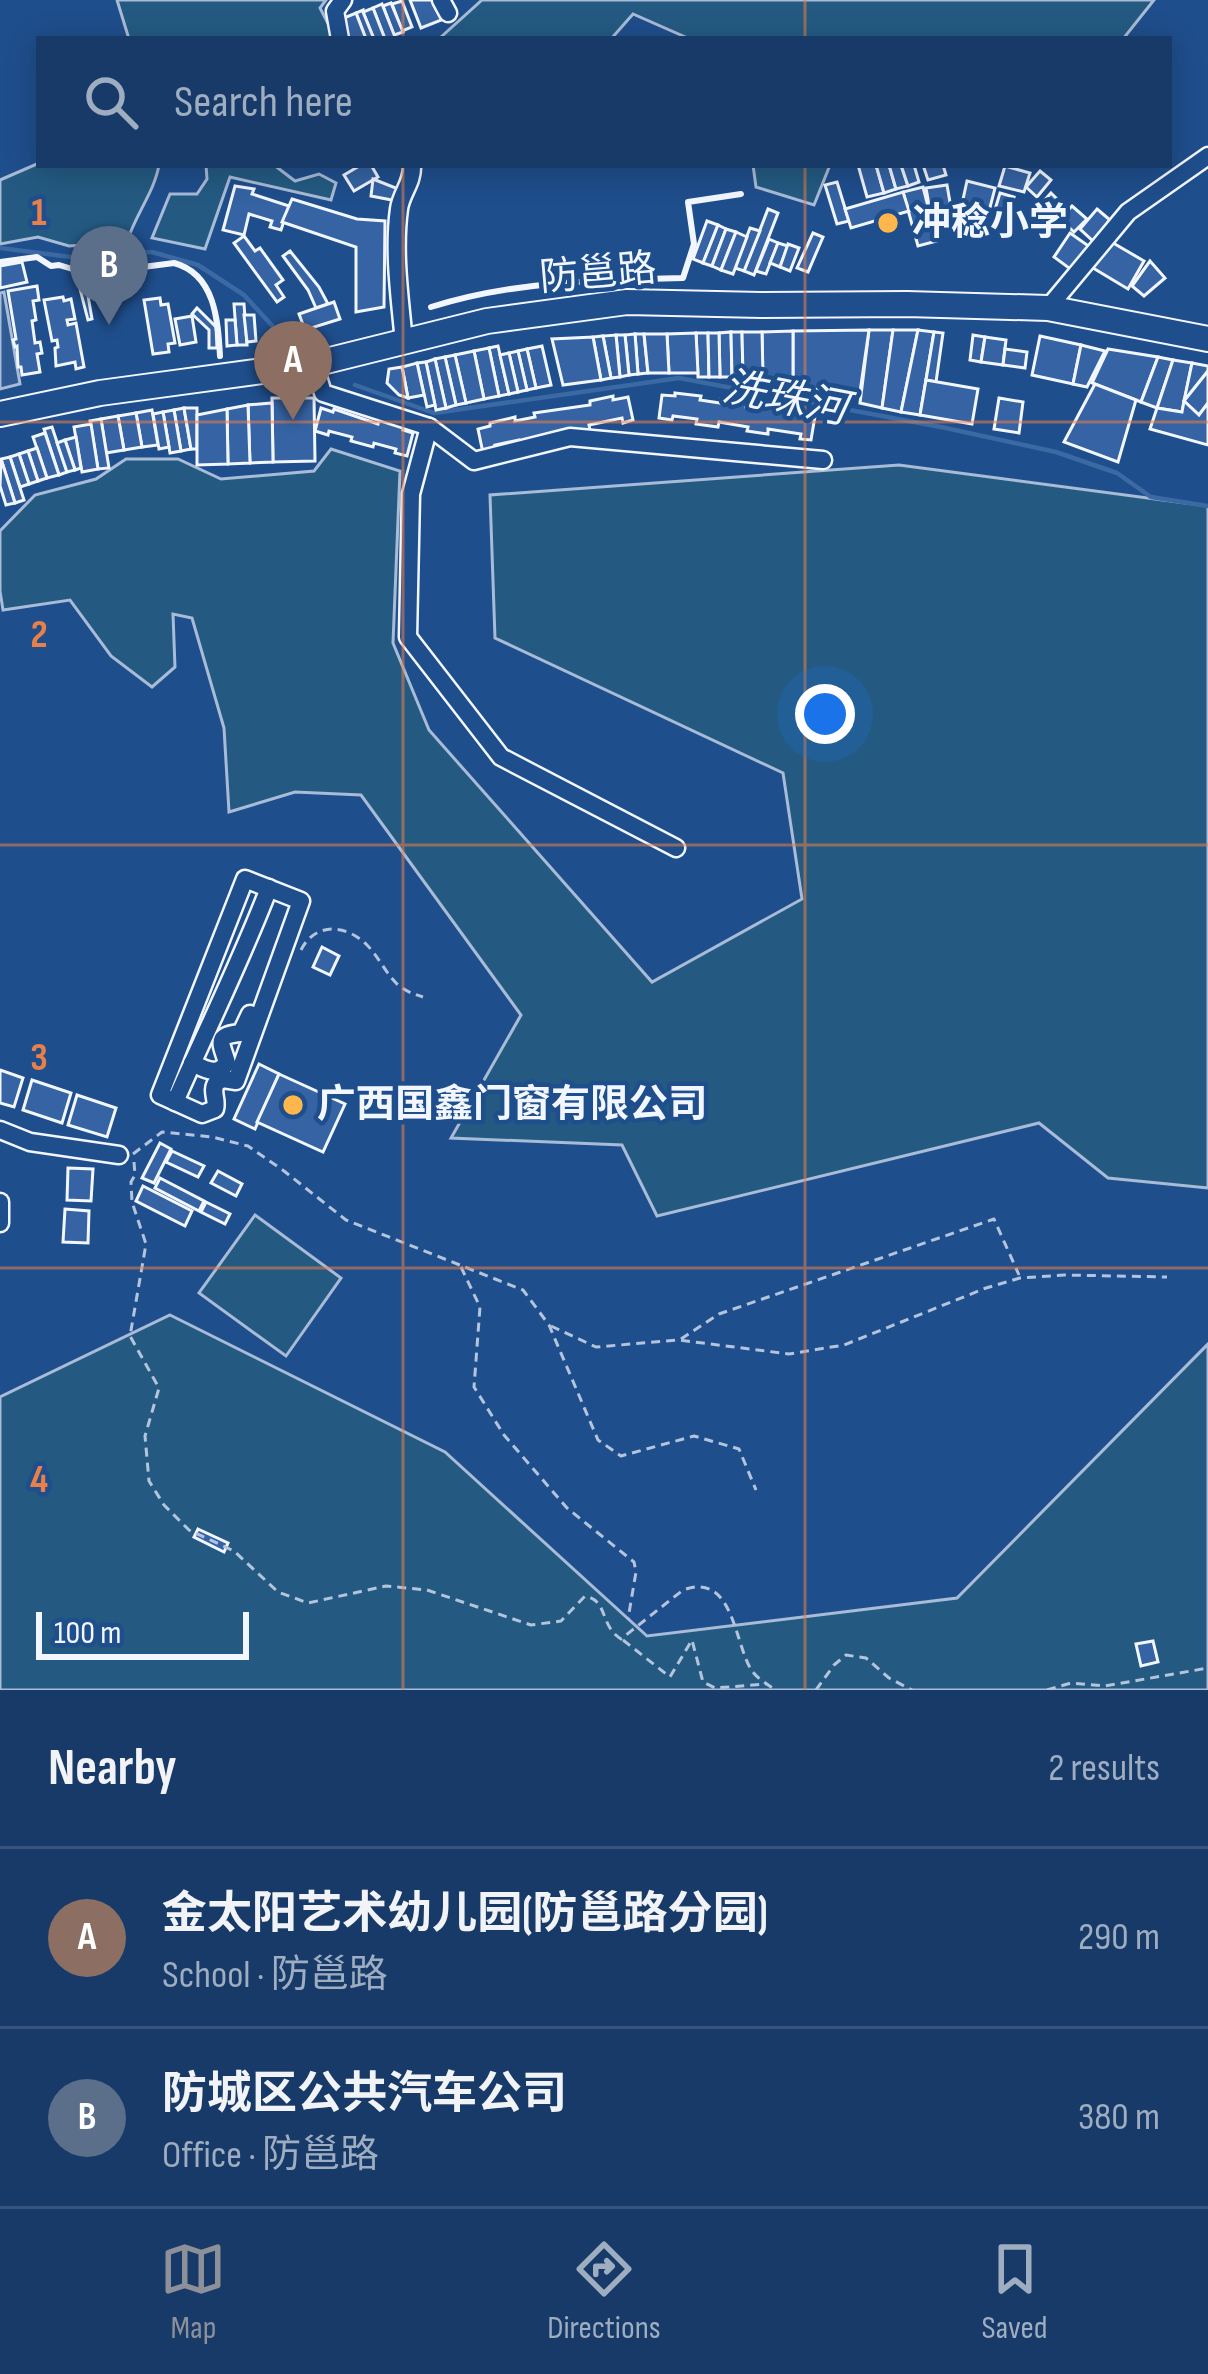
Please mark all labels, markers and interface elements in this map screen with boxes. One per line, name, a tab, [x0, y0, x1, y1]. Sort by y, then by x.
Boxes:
search box	[36, 36, 1172, 168]
icon: search	[78, 69, 144, 135]
text: Search here	[174, 75, 353, 130]
text: 1	[31, 190, 47, 237]
place label: 冲稔小学	[912, 200, 1068, 247]
marker: 冲稔小学	[875, 210, 901, 236]
pin: B	[70, 226, 148, 325]
street label: 防邕路	[538, 245, 658, 303]
pin: A	[254, 321, 332, 420]
water label: 洗珠河	[718, 362, 859, 437]
text: 2	[30, 612, 48, 659]
your location	[795, 684, 855, 744]
text: 3	[30, 1035, 48, 1082]
place label: 广西国鑫门窗有限公司	[317, 1082, 707, 1129]
marker: 广西国鑫门窗有限公司	[280, 1092, 306, 1118]
text: 4	[30, 1457, 48, 1504]
scale bar	[36, 1606, 249, 1659]
text: 100 m	[54, 1613, 121, 1653]
text: Nearby	[48, 1738, 177, 1799]
text: 2 results	[1048, 1745, 1160, 1792]
text: 金太阳艺术幼儿园(防邕路分园)	[162, 1887, 768, 1942]
text: A	[78, 1914, 96, 1961]
text: 290 m	[1078, 1914, 1160, 1961]
text: School · 防邕路	[162, 1952, 388, 1999]
text: 防城区公共汽车公司	[162, 2067, 567, 2122]
text: B	[78, 2094, 96, 2141]
text: 380 m	[1078, 2094, 1160, 2141]
text: Office · 防邕路	[162, 2132, 379, 2179]
tab: Map	[160, 2236, 226, 2348]
tab: Directions	[547, 2236, 661, 2348]
tab: Saved	[981, 2236, 1048, 2348]

